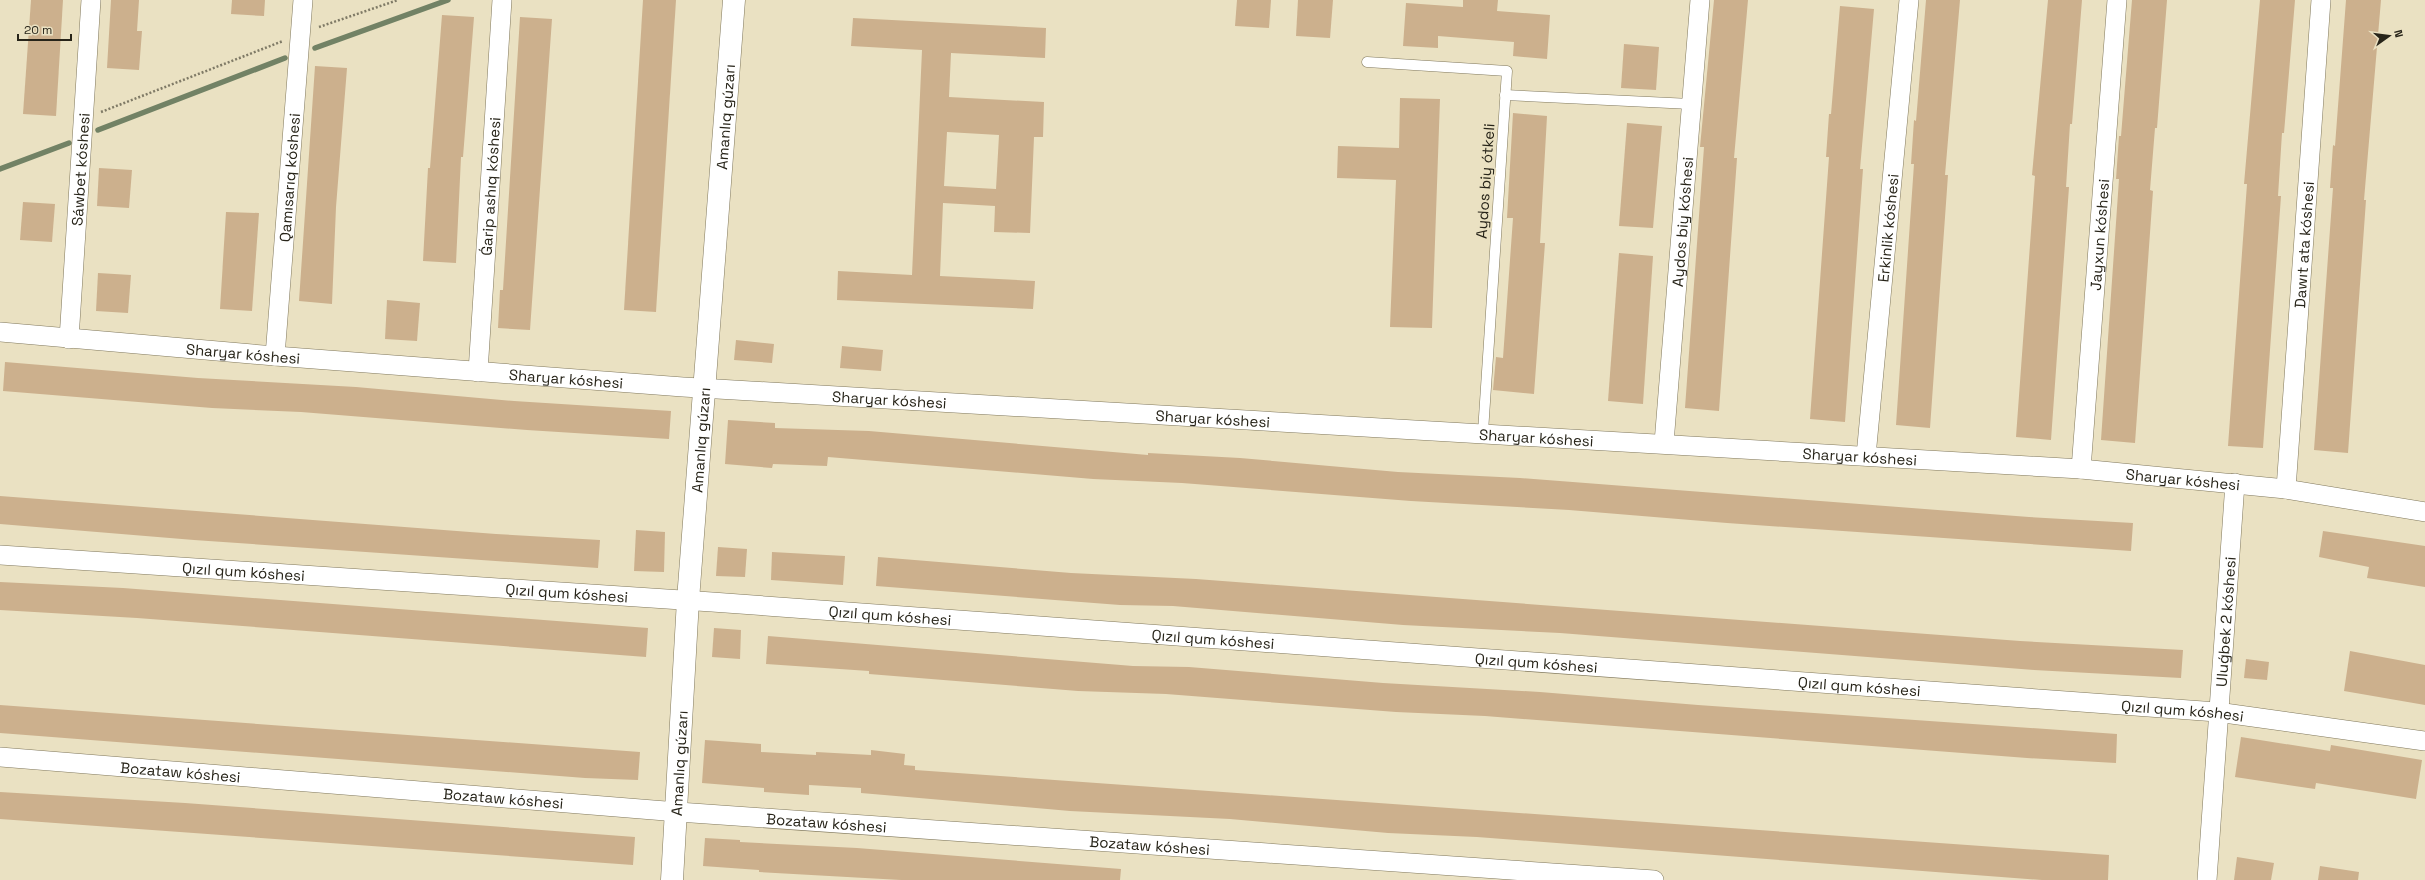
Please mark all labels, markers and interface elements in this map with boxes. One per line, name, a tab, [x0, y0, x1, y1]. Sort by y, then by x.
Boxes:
scale bar	[18, 16, 71, 42]
north arrow	[2369, 16, 2409, 56]
text: 20 m	[24, 22, 52, 38]
text: N	[2391, 28, 2406, 39]
street label: Amanlıq gúzarı	[712, 63, 739, 170]
street label: Sáwbet kóshesi	[67, 112, 93, 227]
street label: Qamısarıq kóshesi	[274, 112, 304, 243]
street label: Ǵarip ashıq kóshesi	[476, 116, 504, 256]
street label: Aydos biy ótkeli	[1471, 123, 1499, 239]
street label: Aydos biy kóshesi	[1667, 156, 1697, 287]
street label: Erkinlik kóshesi	[1873, 173, 1902, 283]
street label: Jayxun kóshesi	[2085, 178, 2113, 291]
street label: Dawıt ata kóshesi	[2289, 181, 2317, 309]
street label: Sharyar kóshesi	[185, 339, 301, 367]
street label: Sharyar kóshesi	[508, 364, 624, 392]
street label: Sharyar kóshesi	[832, 386, 947, 412]
street label: Amanlıq gúzarı	[687, 387, 714, 493]
street label: Sharyar kóshesi	[1155, 405, 1271, 431]
street label: Sharyar kóshesi	[1479, 424, 1594, 450]
street label: Sharyar kóshesi	[1802, 443, 1918, 469]
street label: Sharyar kóshesi	[2125, 464, 2241, 494]
street label: Uluǵbek 2 kóshesi	[2211, 556, 2239, 687]
street label: Qızıl qum kóshesi	[181, 558, 305, 585]
street label: Qızıl qum kóshesi	[505, 579, 629, 606]
street label: Qızıl qum kóshesi	[828, 601, 952, 629]
street label: Qızıl qum kóshesi	[1151, 625, 1275, 653]
street label: Qızıl qum kóshesi	[1474, 648, 1598, 676]
street label: Qızıl qum kóshesi	[1797, 672, 1921, 700]
street label: Qızıl qum kóshesi	[2121, 696, 2245, 725]
street label: Amanlıq gúzarı	[666, 710, 691, 816]
street label: Bozataw kóshesi	[120, 757, 241, 786]
street label: Bozataw kóshesi	[442, 783, 564, 812]
street label: Bozataw kóshesi	[766, 809, 887, 836]
street label: Bozataw kóshesi	[1089, 831, 1210, 859]

